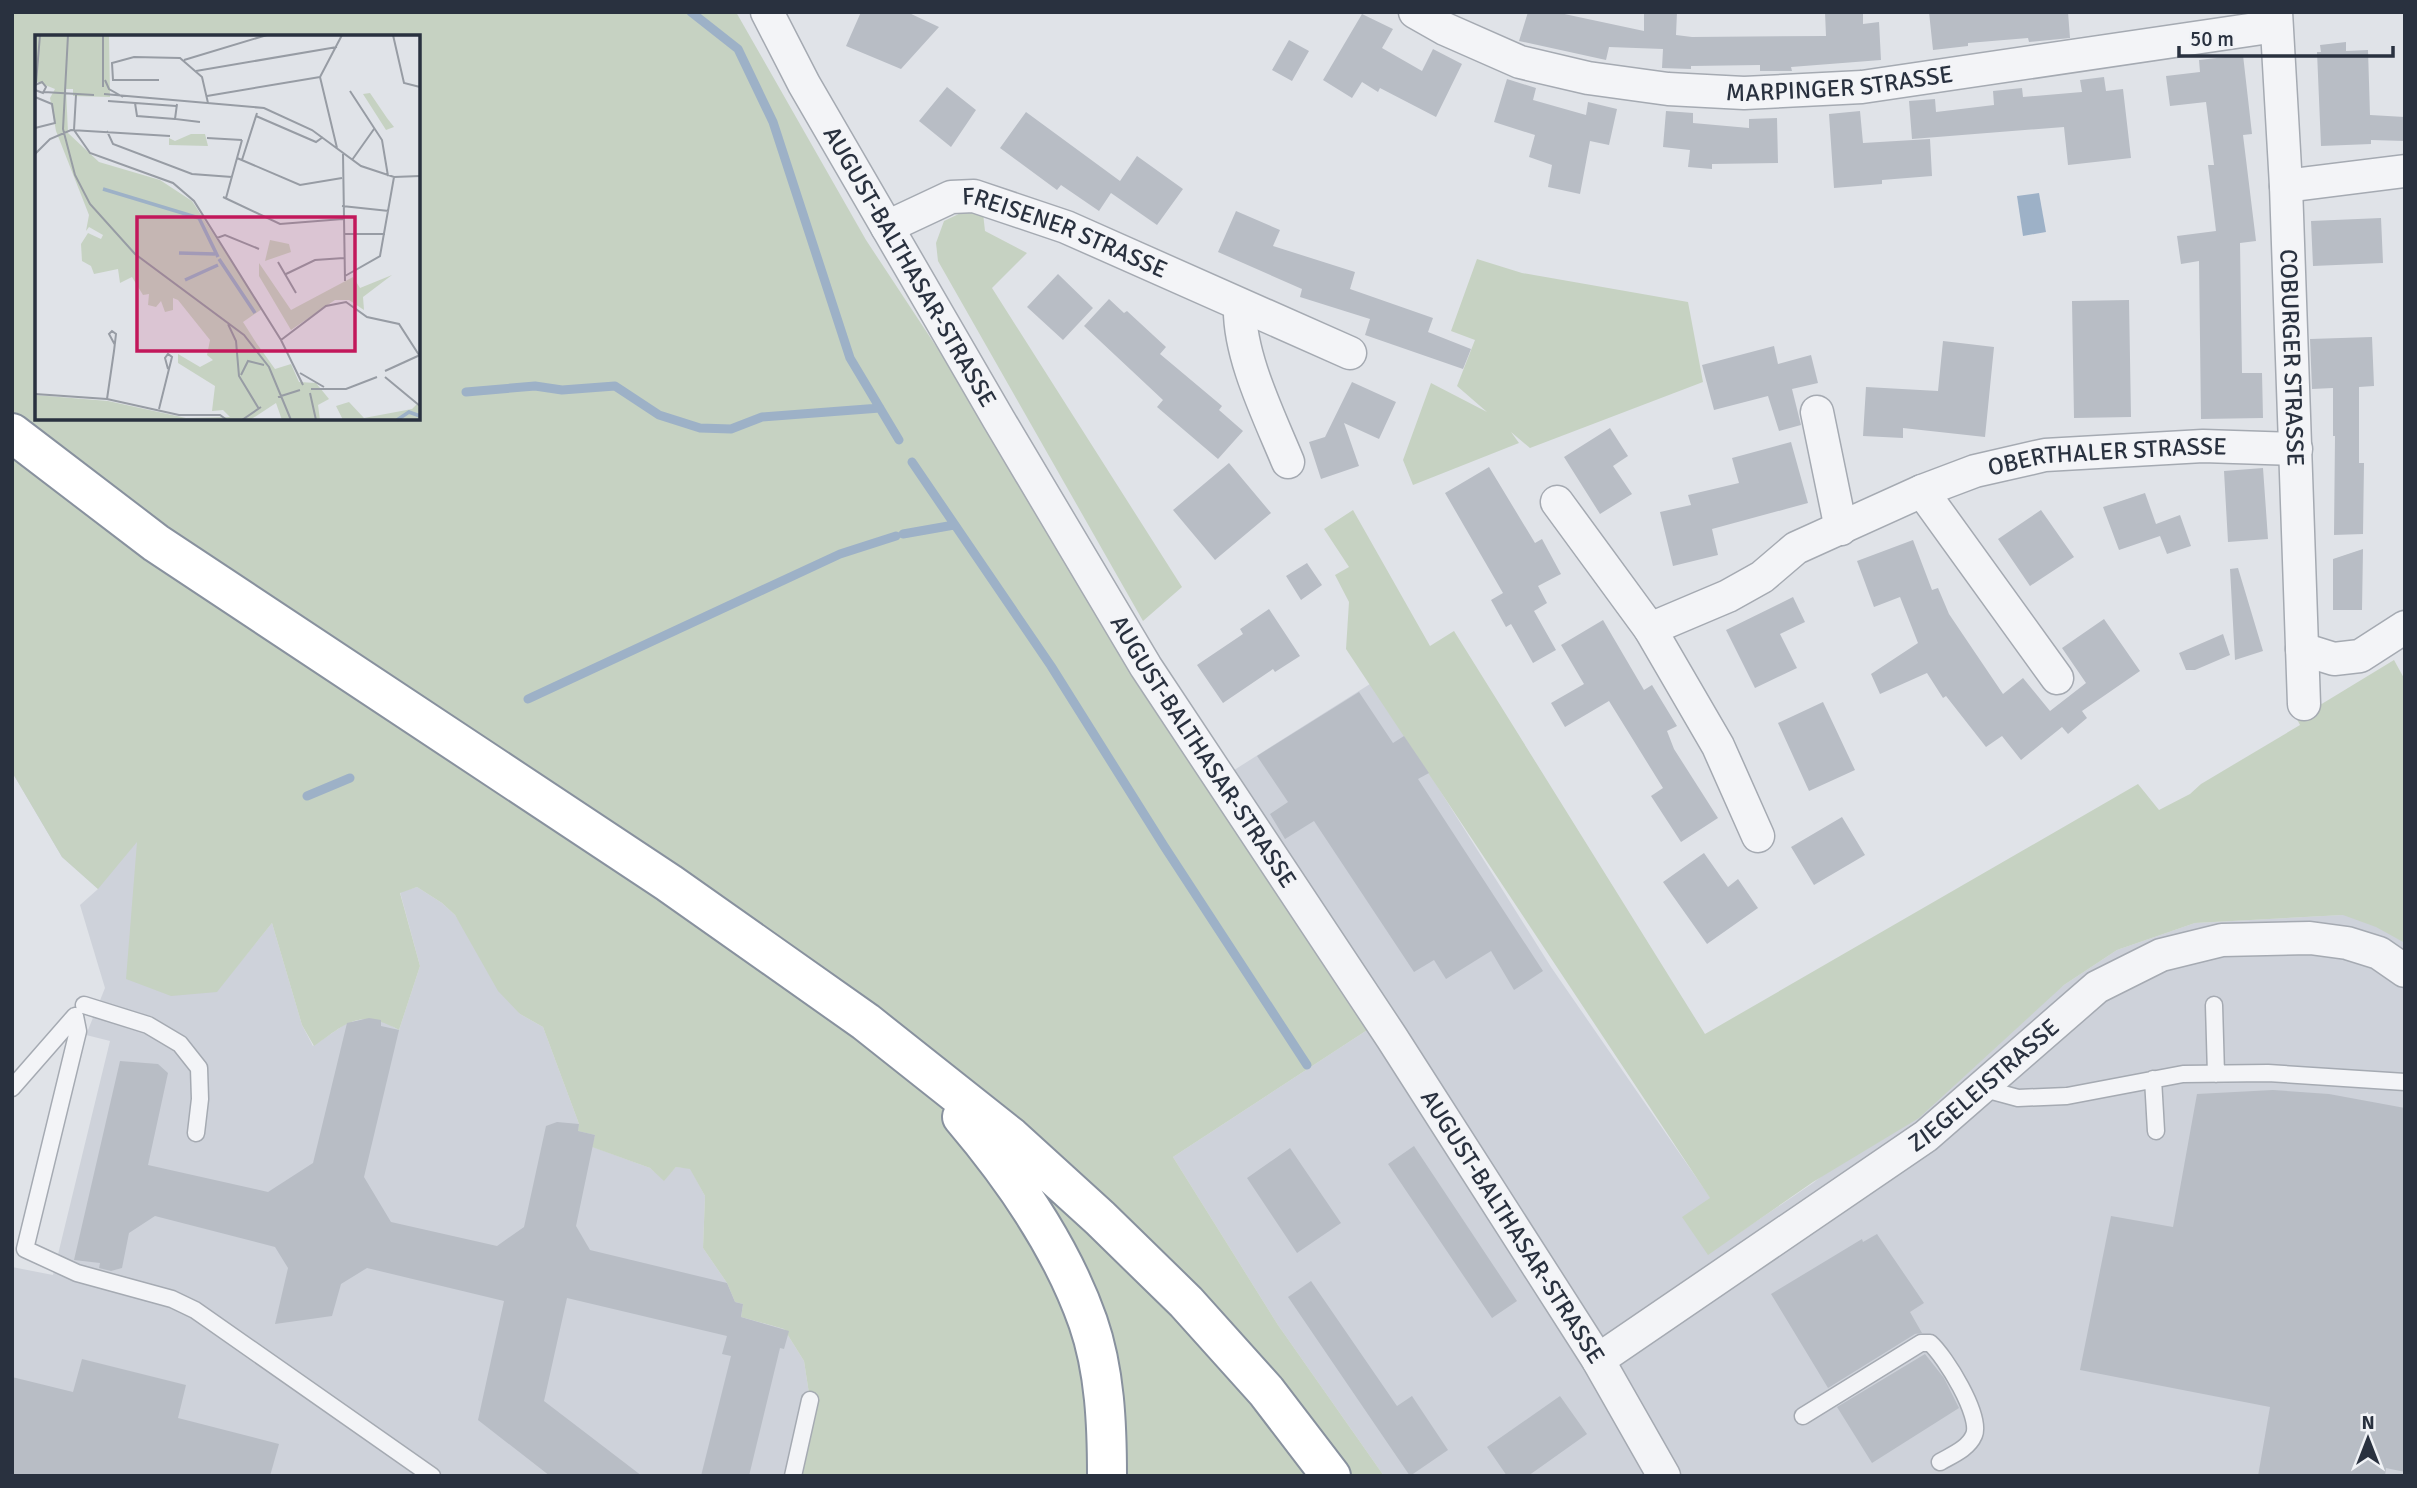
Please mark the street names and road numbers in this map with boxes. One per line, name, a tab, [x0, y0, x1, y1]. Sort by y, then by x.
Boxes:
street label: MARPINGER STRASSE	[1725, 59, 1955, 108]
street label: AUGUST-BALTHASAR-STRASSE	[817, 121, 1003, 412]
street label: FREISENER STRASSE	[962, 181, 1172, 285]
street label: COBURGER STRASSE	[2273, 248, 2311, 467]
street label: OBERTHALER STRASSE	[1985, 431, 2227, 483]
street label: AUGUST-BALTHASAR-STRASSE	[1104, 610, 1303, 894]
street label: ZIEGELEISTRASSE	[1903, 1012, 2065, 1159]
street label: AUGUST-BALTHASAR-STRASSE	[1414, 1084, 1611, 1369]

